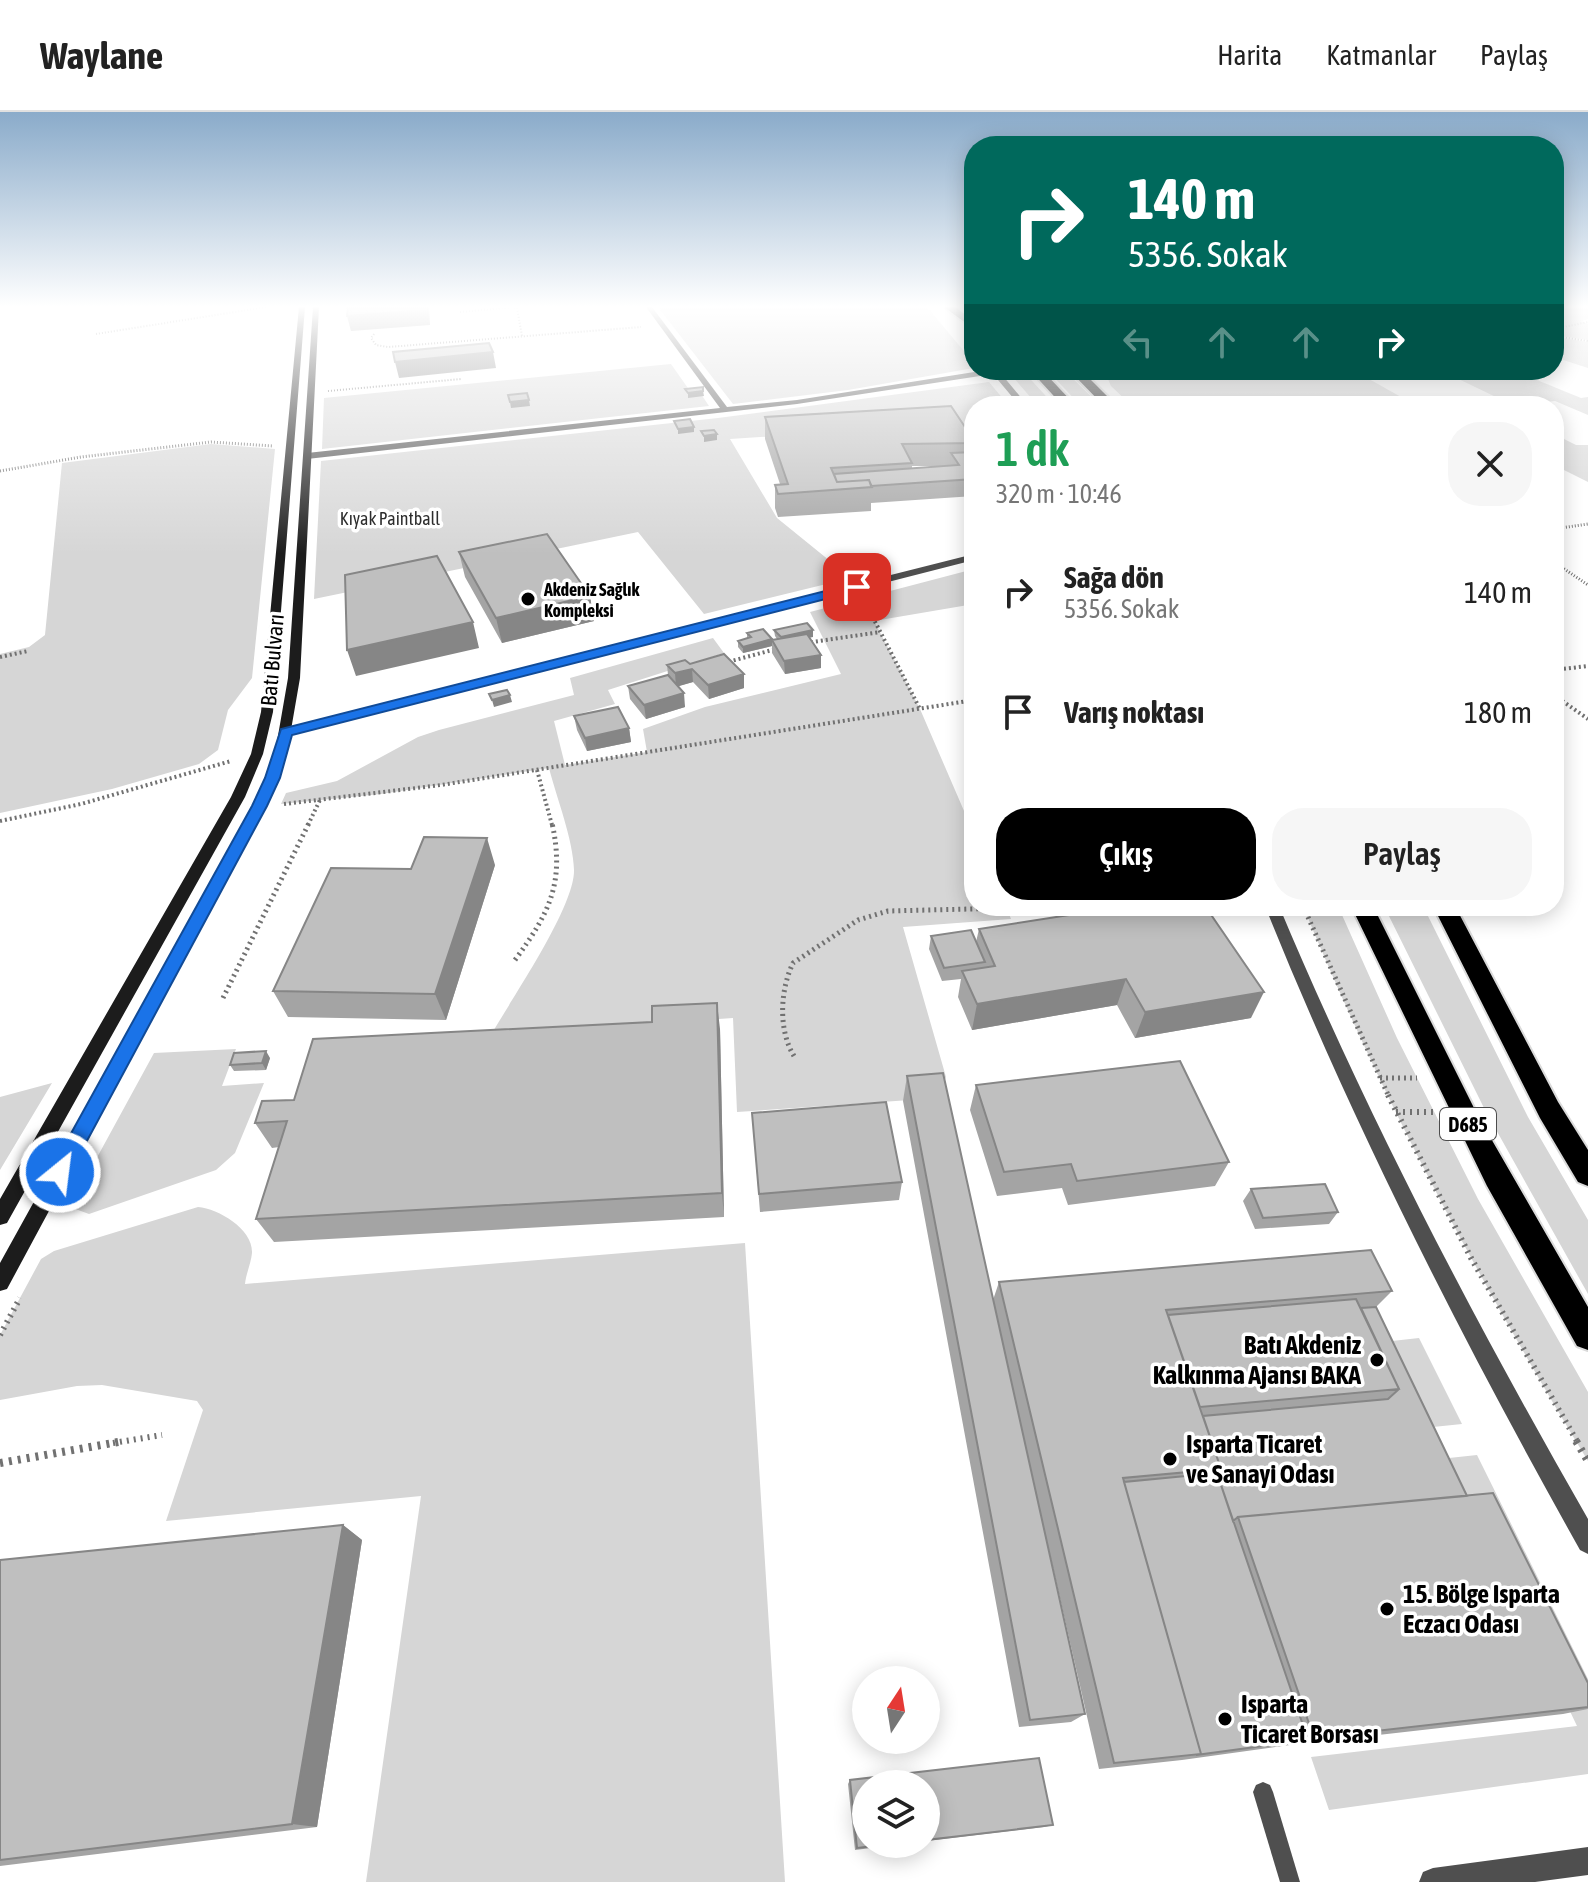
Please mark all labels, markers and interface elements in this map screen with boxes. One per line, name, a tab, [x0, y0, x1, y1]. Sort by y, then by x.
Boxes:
text: Waylane	[40, 34, 163, 77]
text: Harita	[1217, 39, 1282, 71]
text: Katmanlar	[1326, 39, 1436, 71]
text: Paylaş	[1480, 39, 1548, 71]
text: 140 m	[1128, 167, 1255, 231]
icon: right	[996, 168, 1100, 272]
text: 5356. Sokak	[1128, 233, 1287, 275]
icon: left	[1116, 320, 1160, 364]
icon: ahead	[1200, 320, 1244, 364]
icon: ahead	[1284, 320, 1328, 364]
icon: right	[1368, 320, 1412, 364]
text: 1 dk	[996, 421, 1069, 476]
button: close	[1448, 422, 1532, 506]
text: 320 m · 10:46	[996, 479, 1122, 509]
park label: Kıyak Paintball	[340, 508, 440, 529]
pin	[823, 553, 891, 621]
text: Sağa dön	[1064, 560, 1164, 594]
icon: arrive	[835, 565, 879, 609]
icon: right	[996, 570, 1040, 614]
text: 140 m	[1464, 575, 1532, 609]
place label: Akdeniz Sağlık Kompleksi	[543, 579, 640, 621]
marker: Akdeniz Sağlık Kompleksi	[519, 590, 537, 608]
text: 5356. Sokak	[1064, 594, 1179, 624]
street label: Batı Bulvarı	[255, 613, 289, 707]
icon: arrive	[996, 690, 1040, 734]
text: Varış noktası	[1064, 695, 1204, 729]
text: 180 m	[1464, 695, 1532, 729]
button: Çıkış	[996, 808, 1256, 900]
button: Paylaş	[1272, 808, 1532, 900]
road number: D685	[1440, 1108, 1496, 1140]
position arrow	[18, 1130, 102, 1214]
place label: Batı Akdeniz Kalkınma Ajansı BAKA	[1153, 1330, 1362, 1390]
marker: Batı Akdeniz Kalkınma Ajansı BAKA	[1368, 1351, 1386, 1369]
place label: Isparta Ticaret ve Sanayi Odası	[1186, 1429, 1335, 1489]
marker: Isparta Ticaret ve Sanayi Odası	[1161, 1450, 1179, 1468]
place label: 15. Bölge Isparta Eczacı Odası	[1403, 1579, 1560, 1639]
marker: 15. Bölge Isparta Eczacı Odası	[1378, 1600, 1396, 1618]
north arrow	[852, 1666, 940, 1754]
map controls	[852, 1666, 940, 1858]
place label: Isparta Ticaret Borsası	[1241, 1689, 1379, 1749]
marker: Isparta Ticaret Borsası	[1216, 1710, 1234, 1728]
button: layers	[852, 1770, 940, 1858]

